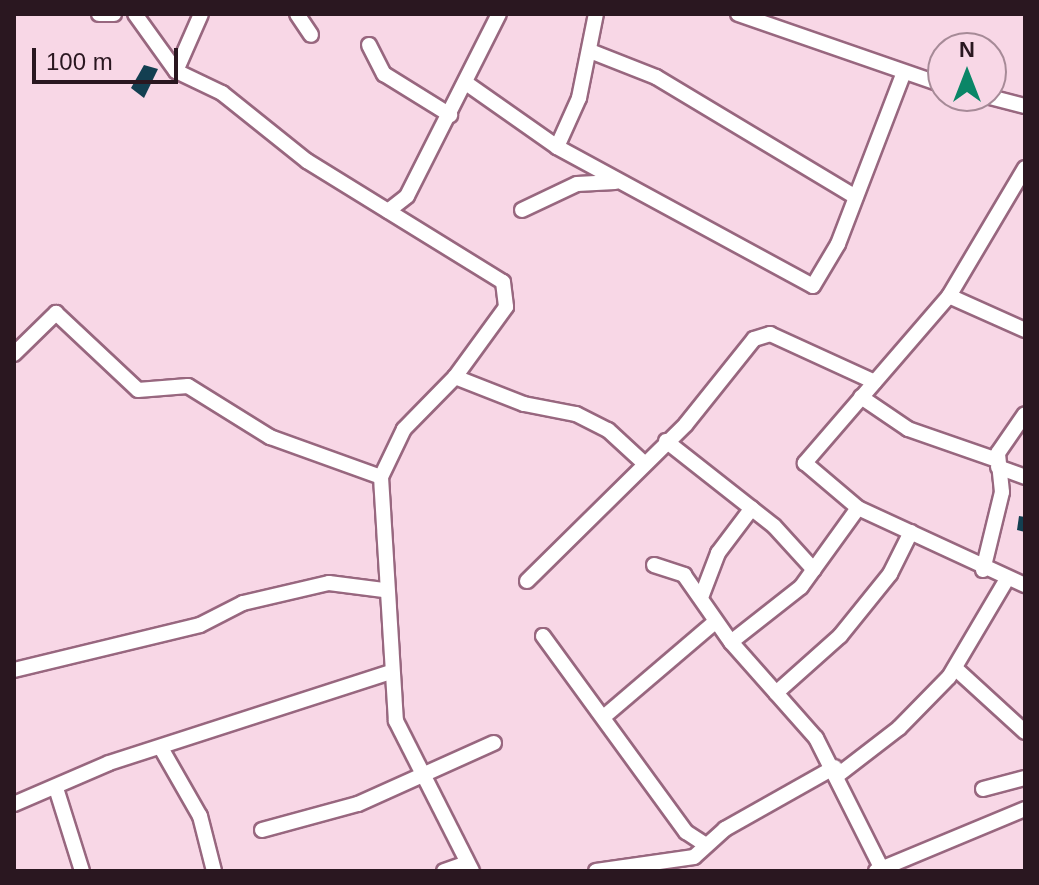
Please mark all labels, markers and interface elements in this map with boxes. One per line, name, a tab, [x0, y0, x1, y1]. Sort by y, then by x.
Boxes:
scale bar	[36, 32, 182, 82]
north arrow	[927, 32, 1007, 112]
text: N	[959, 37, 975, 62]
text: 100 m	[46, 48, 113, 75]

